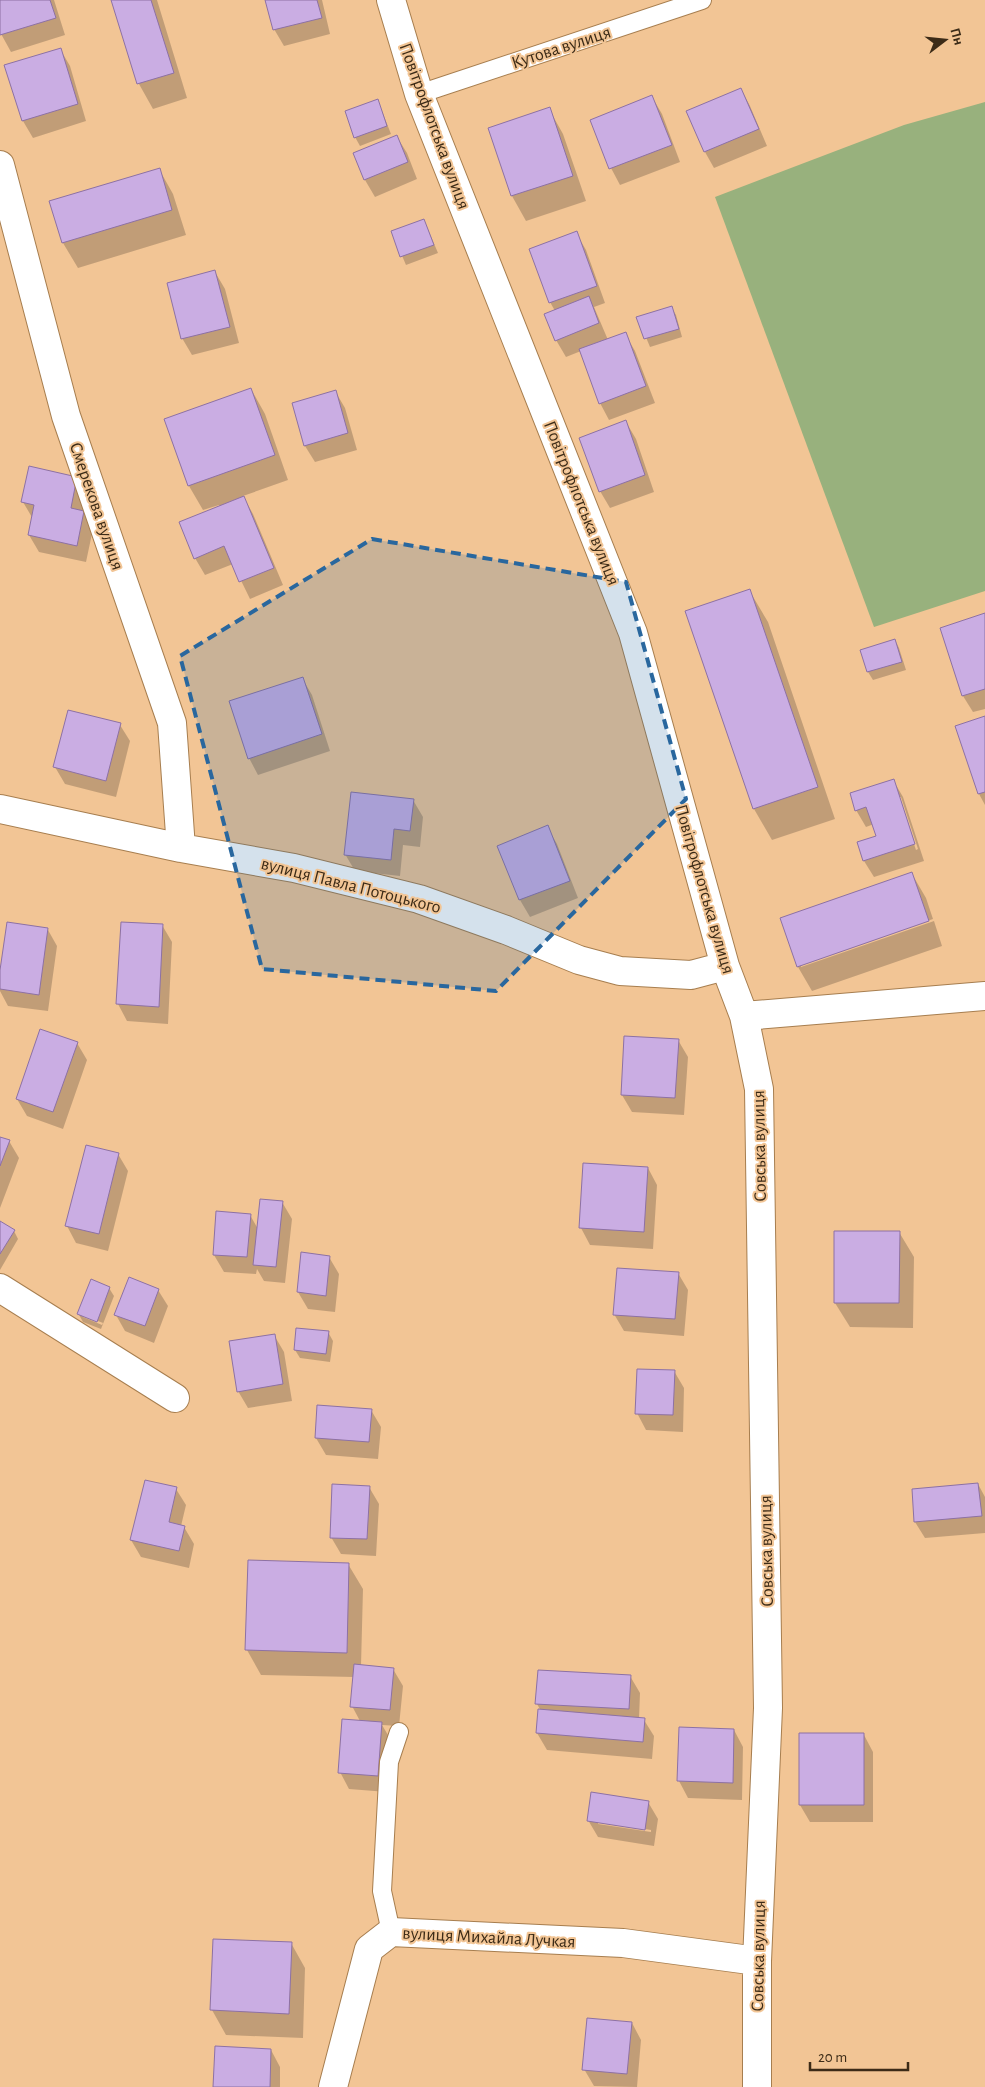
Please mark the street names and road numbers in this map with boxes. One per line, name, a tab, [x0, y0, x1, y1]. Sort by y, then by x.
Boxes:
street label: Кутова вулиця	[509, 23, 613, 72]
street label: Повітрофлотська вулиця	[396, 41, 473, 212]
street label: Повітрофлотська вулиця	[540, 419, 622, 588]
street label: Смерекова вулиця	[66, 440, 126, 572]
street label: Повітрофлотська вулиця	[671, 802, 737, 976]
street label: вулиця Павла Потоцького	[259, 855, 443, 917]
street label: Совська вулиця	[750, 1090, 770, 1202]
street label: Совська вулиця	[757, 1495, 777, 1607]
street label: Совська вулиця	[749, 1900, 769, 2012]
street label: вулиця Михайла Лучкая	[402, 1924, 576, 1952]

